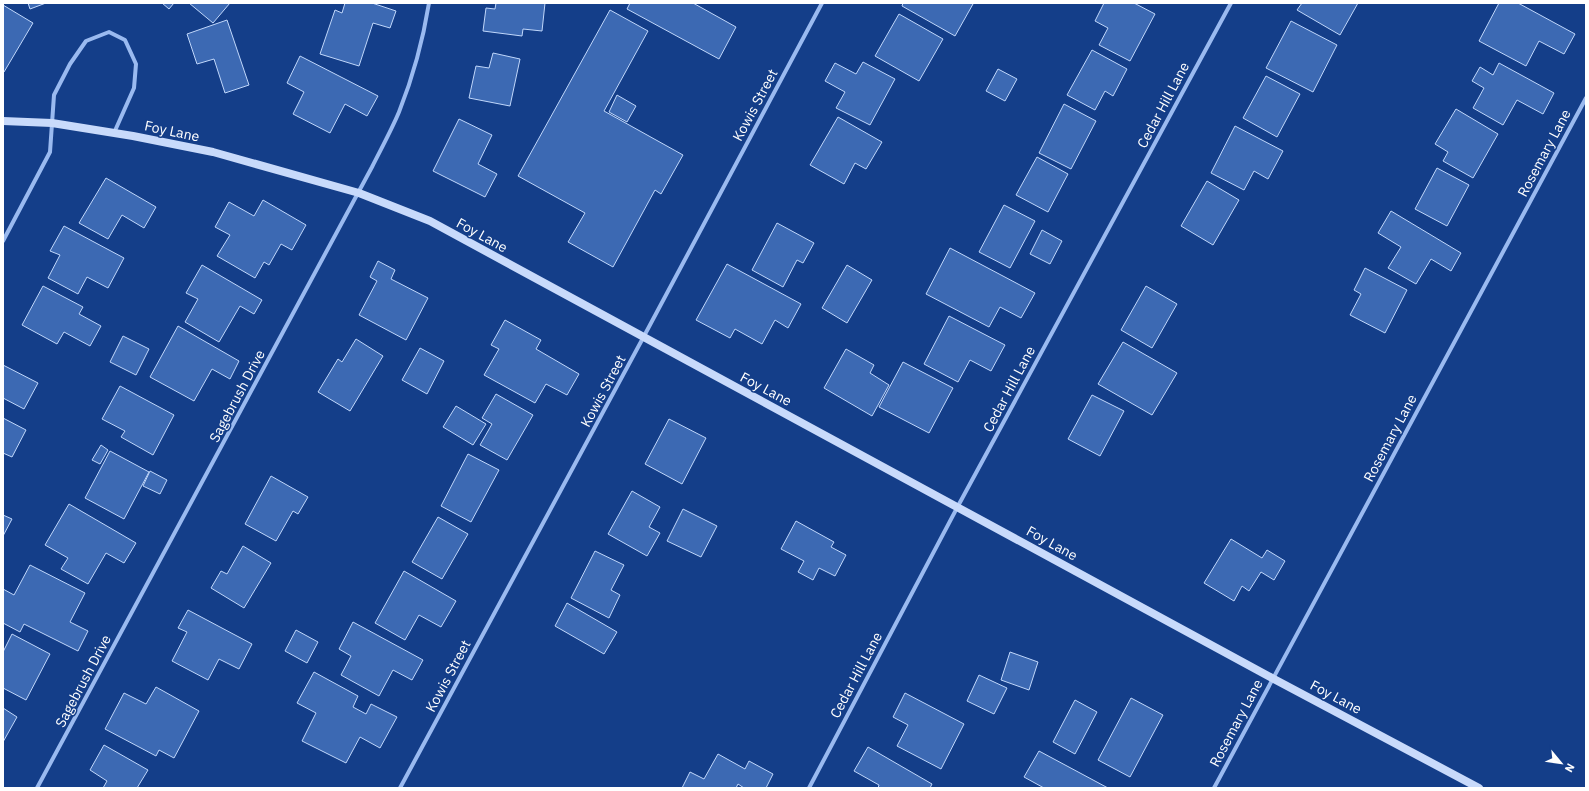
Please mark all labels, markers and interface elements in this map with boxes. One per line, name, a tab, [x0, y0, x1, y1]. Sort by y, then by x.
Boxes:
street label: Cedar Hill Lane	[1133, 59, 1193, 151]
street label: Kowis Street	[728, 66, 782, 144]
street label: Rosemary Lane	[1513, 106, 1575, 200]
street label: Foy Lane	[143, 116, 201, 146]
street label: Foy Lane	[453, 214, 511, 257]
street label: Cedar Hill Lane	[979, 343, 1039, 435]
street label: Sagebrush Drive	[205, 346, 269, 445]
street label: Kowis Street	[576, 352, 630, 430]
street label: Foy Lane	[737, 368, 795, 410]
street label: Rosemary Lane	[1359, 391, 1421, 485]
street label: Foy Lane	[1023, 522, 1081, 565]
street label: Cedar Hill Lane	[826, 629, 886, 721]
street label: Sagebrush Drive	[51, 631, 115, 730]
street label: Kowis Street	[421, 637, 475, 715]
street label: Rosemary Lane	[1205, 676, 1267, 770]
street label: Foy Lane	[1307, 676, 1365, 718]
north arrow	[1541, 743, 1581, 783]
text: N	[1562, 761, 1578, 775]

